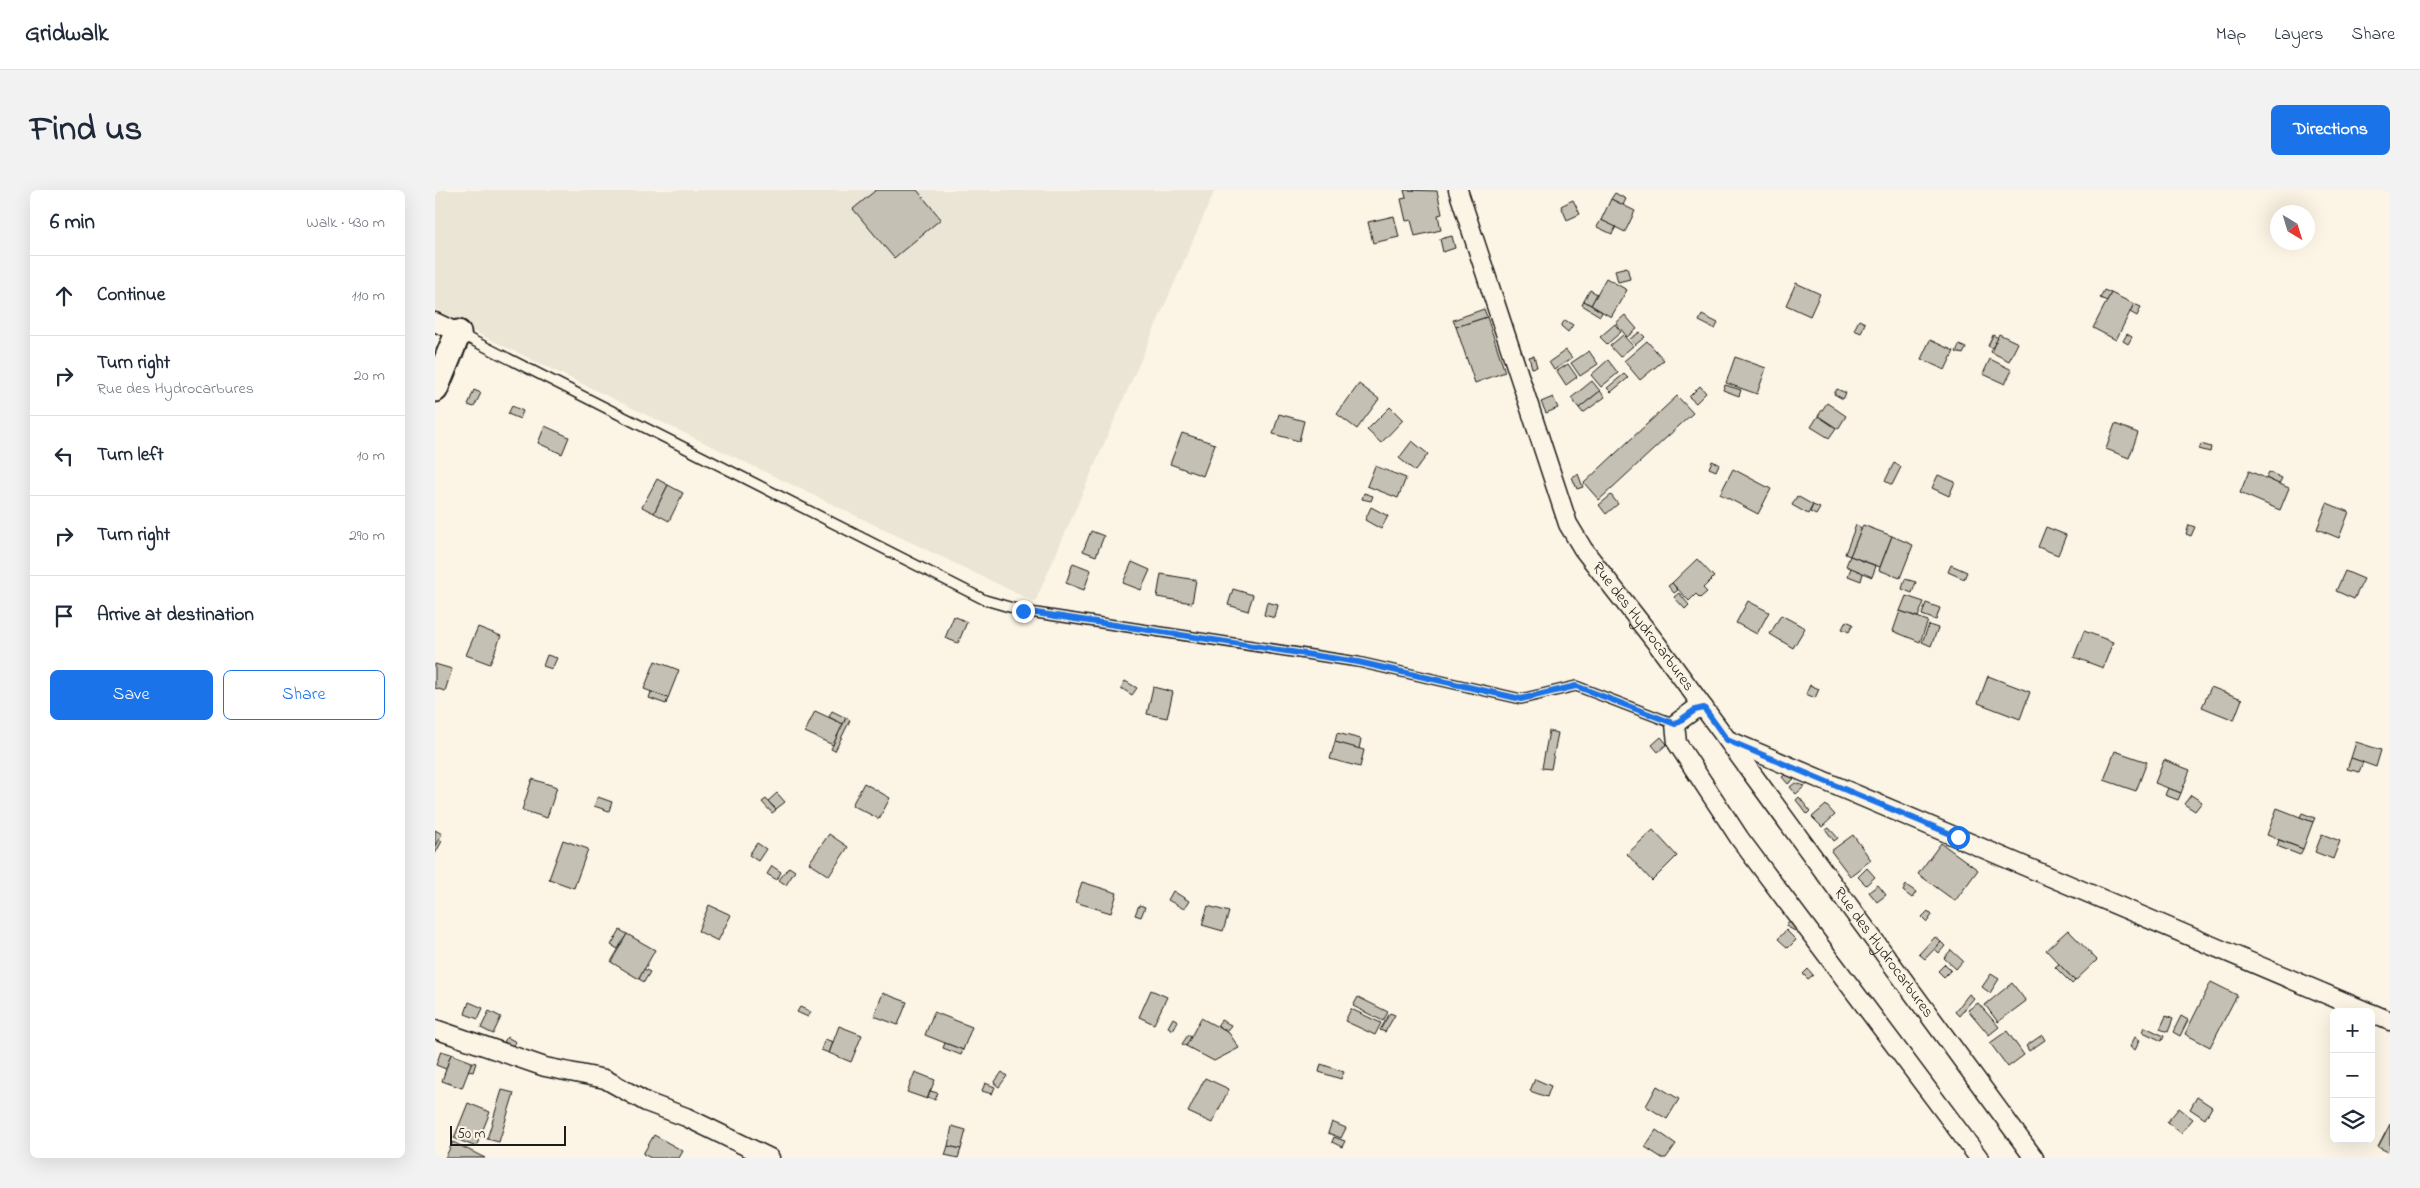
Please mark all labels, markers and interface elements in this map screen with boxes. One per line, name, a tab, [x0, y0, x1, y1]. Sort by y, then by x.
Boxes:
text: Gridwalk	[25, 17, 109, 52]
text: Map	[2216, 22, 2246, 48]
text: Layers	[2274, 22, 2324, 48]
text: Share	[2352, 22, 2395, 48]
text: Find us	[30, 105, 142, 156]
button: Directions	[2271, 105, 2390, 155]
north arrow	[2270, 205, 2315, 250]
text: 6 min	[50, 208, 95, 238]
text: Walk · 430 m	[306, 211, 385, 235]
icon: ahead	[50, 282, 78, 310]
text: Continue	[97, 282, 165, 309]
text: 110 m	[351, 284, 385, 308]
text: Turn right	[97, 350, 170, 377]
icon: right	[50, 362, 78, 390]
text: 20 m	[354, 364, 385, 388]
text: Rue des Hydrocarbures	[97, 377, 254, 401]
icon: left	[50, 442, 78, 470]
text: Turn left	[97, 442, 164, 469]
text: 10 m	[357, 444, 385, 468]
icon: right	[50, 522, 78, 550]
text: Turn right	[97, 522, 170, 549]
text: 290 m	[349, 524, 385, 548]
street label: Rue des Hydrocarbures	[1586, 557, 1700, 697]
route end	[1012, 600, 1035, 623]
icon: arrive	[50, 602, 78, 630]
text: Arrive at destination	[97, 602, 254, 629]
button: Save	[50, 670, 213, 720]
button: Share	[223, 670, 385, 720]
route start	[1947, 826, 1970, 849]
street label: Rue des Hydrocarbures	[1827, 882, 1940, 1023]
map controls	[2330, 1008, 2375, 1143]
button: +	[2330, 1008, 2375, 1053]
button: −	[2330, 1053, 2375, 1098]
button: layers	[2330, 1098, 2375, 1143]
scale bar	[450, 1123, 566, 1146]
text: 50 m	[457, 1124, 485, 1145]

